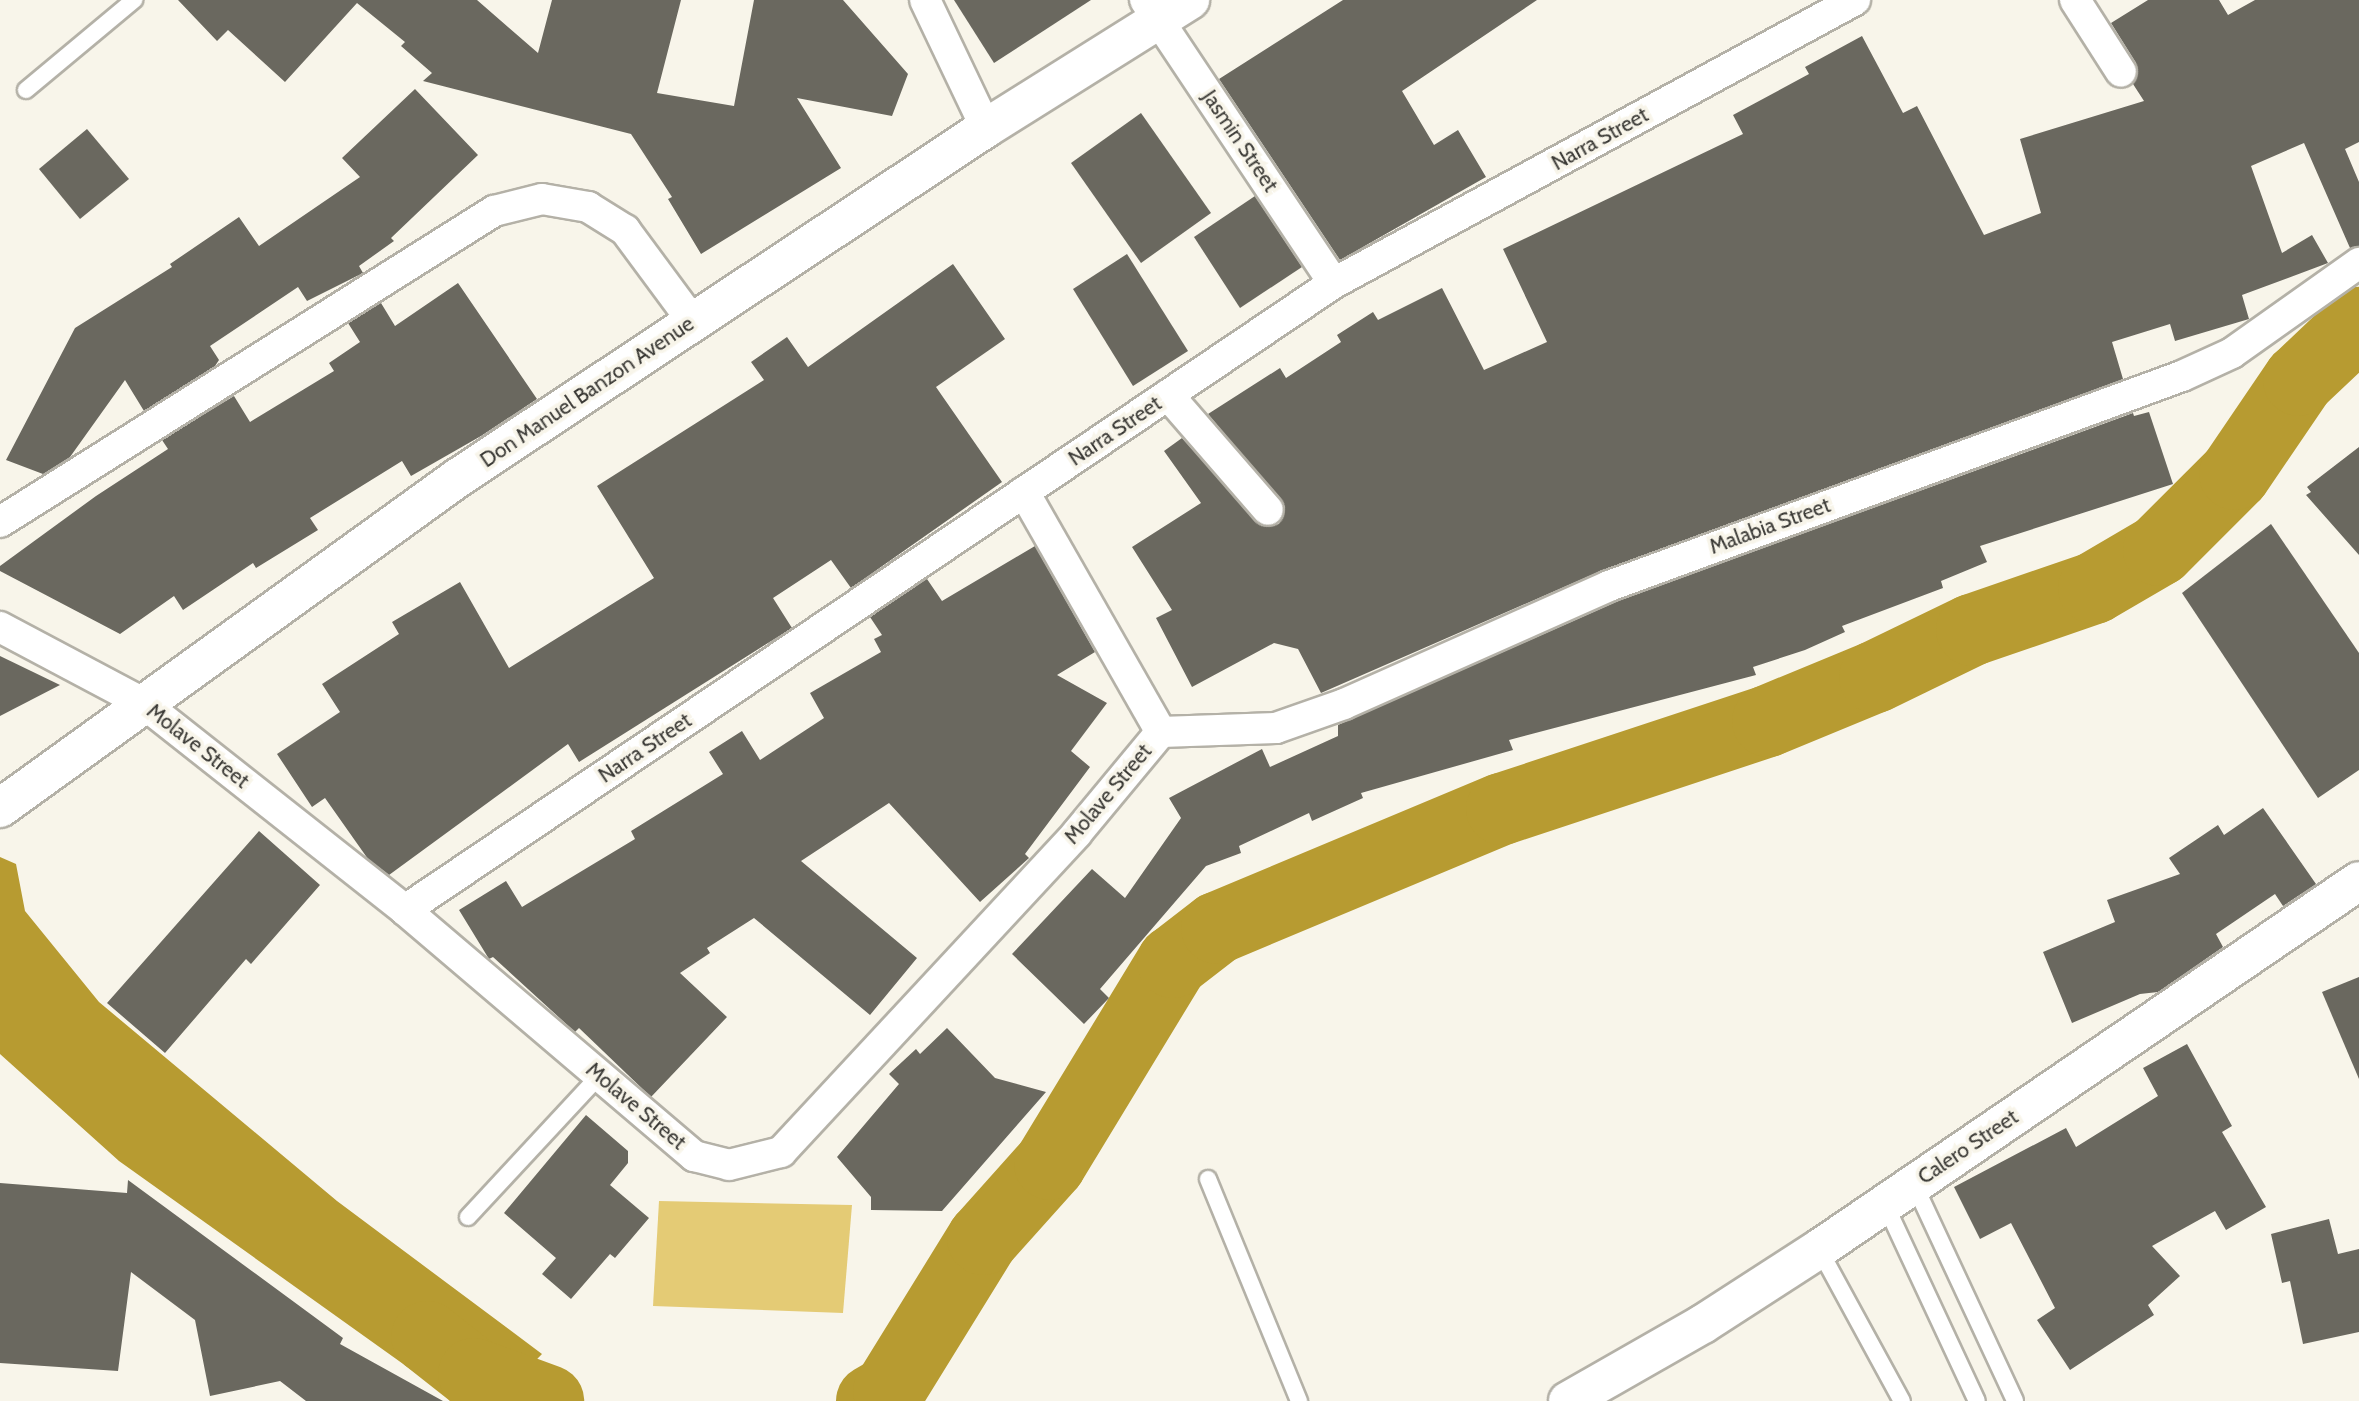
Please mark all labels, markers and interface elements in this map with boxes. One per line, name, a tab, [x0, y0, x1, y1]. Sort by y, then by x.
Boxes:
street label: Jasmin Street	[1197, 85, 1283, 197]
street label: Narra Street	[1547, 102, 1653, 176]
street label: Don Manuel Banzon Avenue	[476, 311, 698, 473]
street label: Narra Street	[1064, 391, 1166, 471]
street label: Malabia Street	[1706, 492, 1834, 560]
street label: Molave Street	[142, 698, 254, 794]
street label: Narra Street	[594, 708, 696, 788]
street label: Molave Street	[1059, 739, 1157, 849]
street label: Molave Street	[581, 1057, 691, 1155]
street label: Calero Street	[1913, 1104, 2023, 1190]

